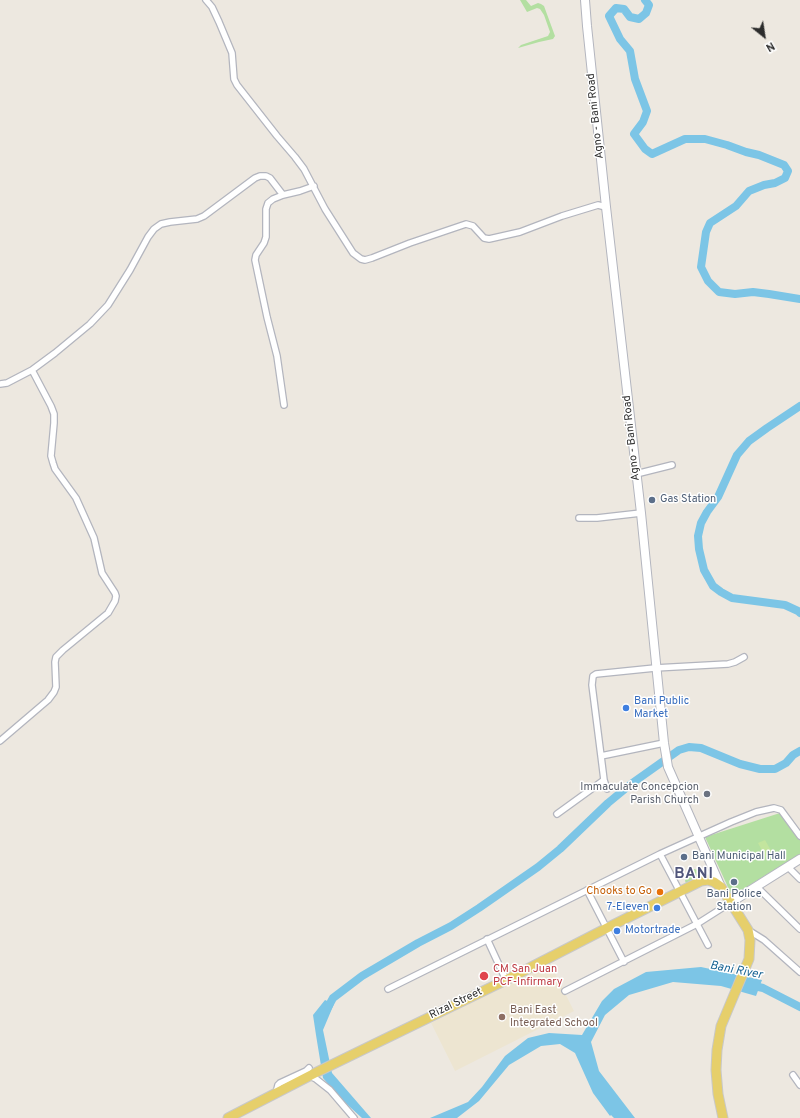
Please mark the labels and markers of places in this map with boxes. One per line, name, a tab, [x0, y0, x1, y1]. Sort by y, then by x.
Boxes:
place label: Gas Station	[660, 493, 716, 507]
marker: Gas Station	[647, 495, 657, 505]
place label: Bani Public Market	[634, 695, 689, 721]
marker: Bani Public Market	[621, 703, 631, 713]
place label: Immaculate Concepcion Parish Church	[580, 781, 699, 807]
marker: Immaculate Concepcion Parish Church	[702, 789, 712, 799]
place label: Bani Municipal Hall	[692, 850, 786, 864]
marker: Bani Municipal Hall	[679, 852, 689, 862]
marker: Bani Police Station	[729, 877, 739, 887]
place label: Chooks to Go	[586, 885, 652, 899]
marker: Chooks to Go	[655, 887, 665, 897]
place label: Bani Police Station	[706, 888, 762, 914]
place label: 7-Eleven	[607, 901, 649, 915]
marker: 7-Eleven	[652, 903, 662, 913]
place label: Motortrade	[625, 924, 680, 938]
marker: Motortrade	[612, 926, 622, 936]
place label: CM San Juan PCF-Infirmary	[493, 963, 563, 989]
marker: CM San Juan PCF-Infirmary	[478, 970, 490, 982]
place label: Bani East Integrated School	[510, 1004, 598, 1030]
marker: Bani East Integrated School	[497, 1012, 507, 1022]

